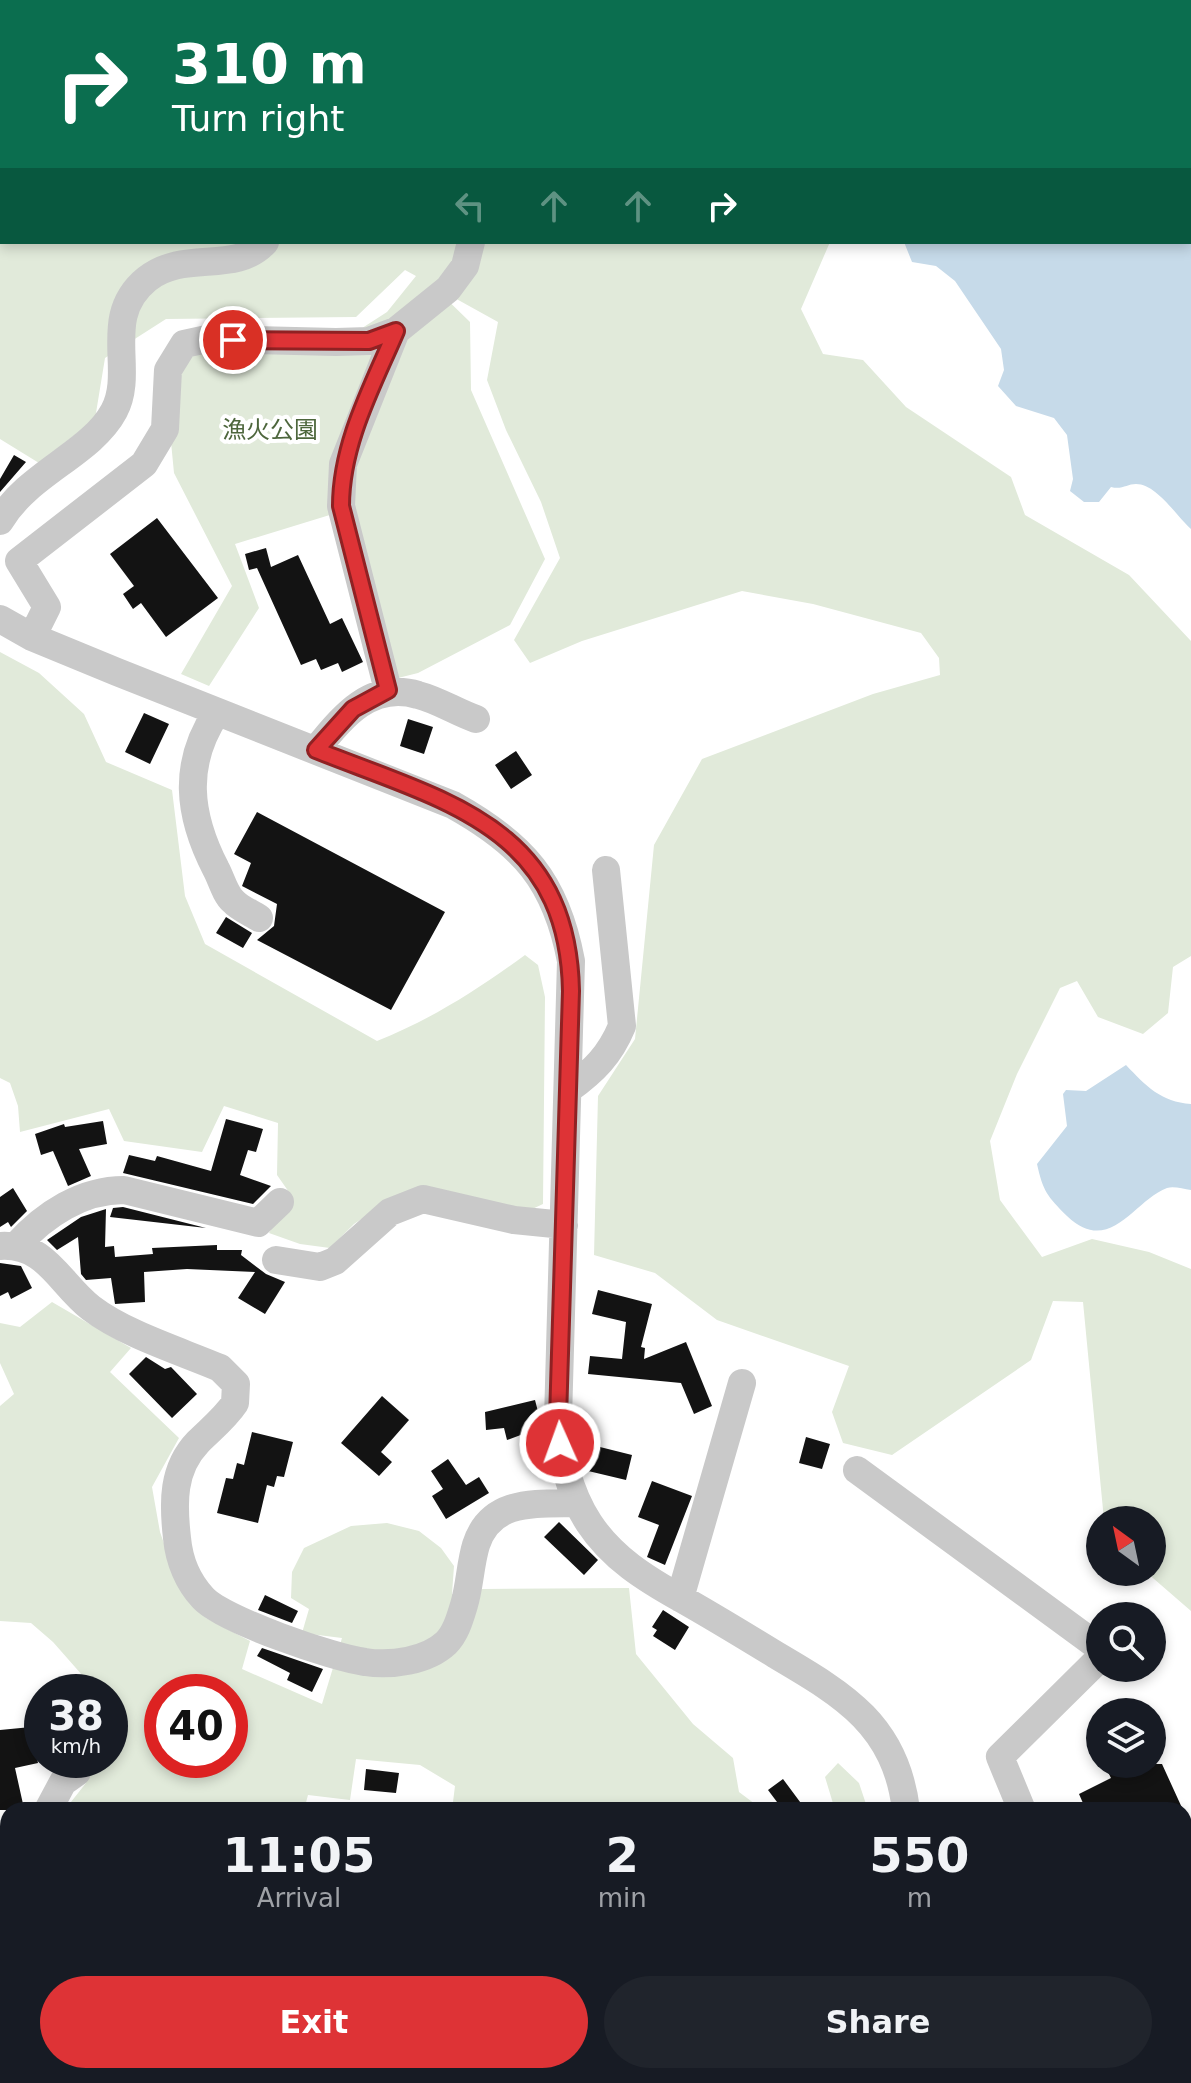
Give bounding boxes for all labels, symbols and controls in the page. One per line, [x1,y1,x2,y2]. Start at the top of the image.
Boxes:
text: 310 m [172,31,367,96]
icon: right [40,32,144,136]
text: Turn right [172,98,344,139]
icon: left [448,184,492,228]
icon: ahead [532,184,576,228]
icon: ahead [616,184,660,228]
icon: right [700,184,744,228]
pin [199,306,267,374]
icon: arrive [211,318,255,362]
park label: 漁火公園 [222,416,318,444]
position arrow [518,1401,602,1485]
north arrow [1086,1506,1166,1586]
map controls [1086,1506,1166,1778]
button: search [1086,1602,1166,1682]
speed limit sign: 40 [144,1674,248,1778]
text: 38 [48,1693,104,1739]
button: layers [1086,1698,1166,1778]
text: km/h [51,1734,101,1758]
text: 11:05 [222,1827,375,1883]
text: 2 [606,1827,639,1883]
text: 550 [869,1827,969,1883]
text: Arrival [257,1883,341,1913]
text: min [598,1883,647,1913]
text: m [907,1883,932,1913]
button: Exit [40,1976,588,2068]
button: Share [604,1976,1152,2068]

